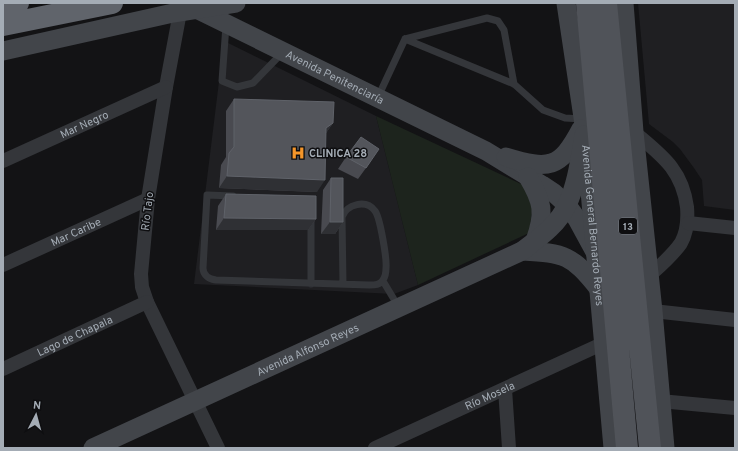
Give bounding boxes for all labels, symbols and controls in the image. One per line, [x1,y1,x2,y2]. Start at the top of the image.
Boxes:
street label: Avenida Penitenciaría [283,48,386,108]
street label: Mar Negro [58,108,111,142]
street label: Avenida General Bernardo Reyes [578,144,606,306]
hospital icon: CLINICA 28 [290,145,306,161]
place label: CLINICA 28 [309,147,367,161]
street label: Río Tajo [139,191,157,231]
street label: Mar Caribe [49,215,104,250]
road number: 13 [619,218,637,234]
street label: Lago de Chapala [35,313,115,360]
street label: Avenida Alfonso Reyes [255,321,361,380]
street label: Río Mosela [463,379,517,414]
north arrow [16,395,56,435]
text: N [32,399,42,413]

